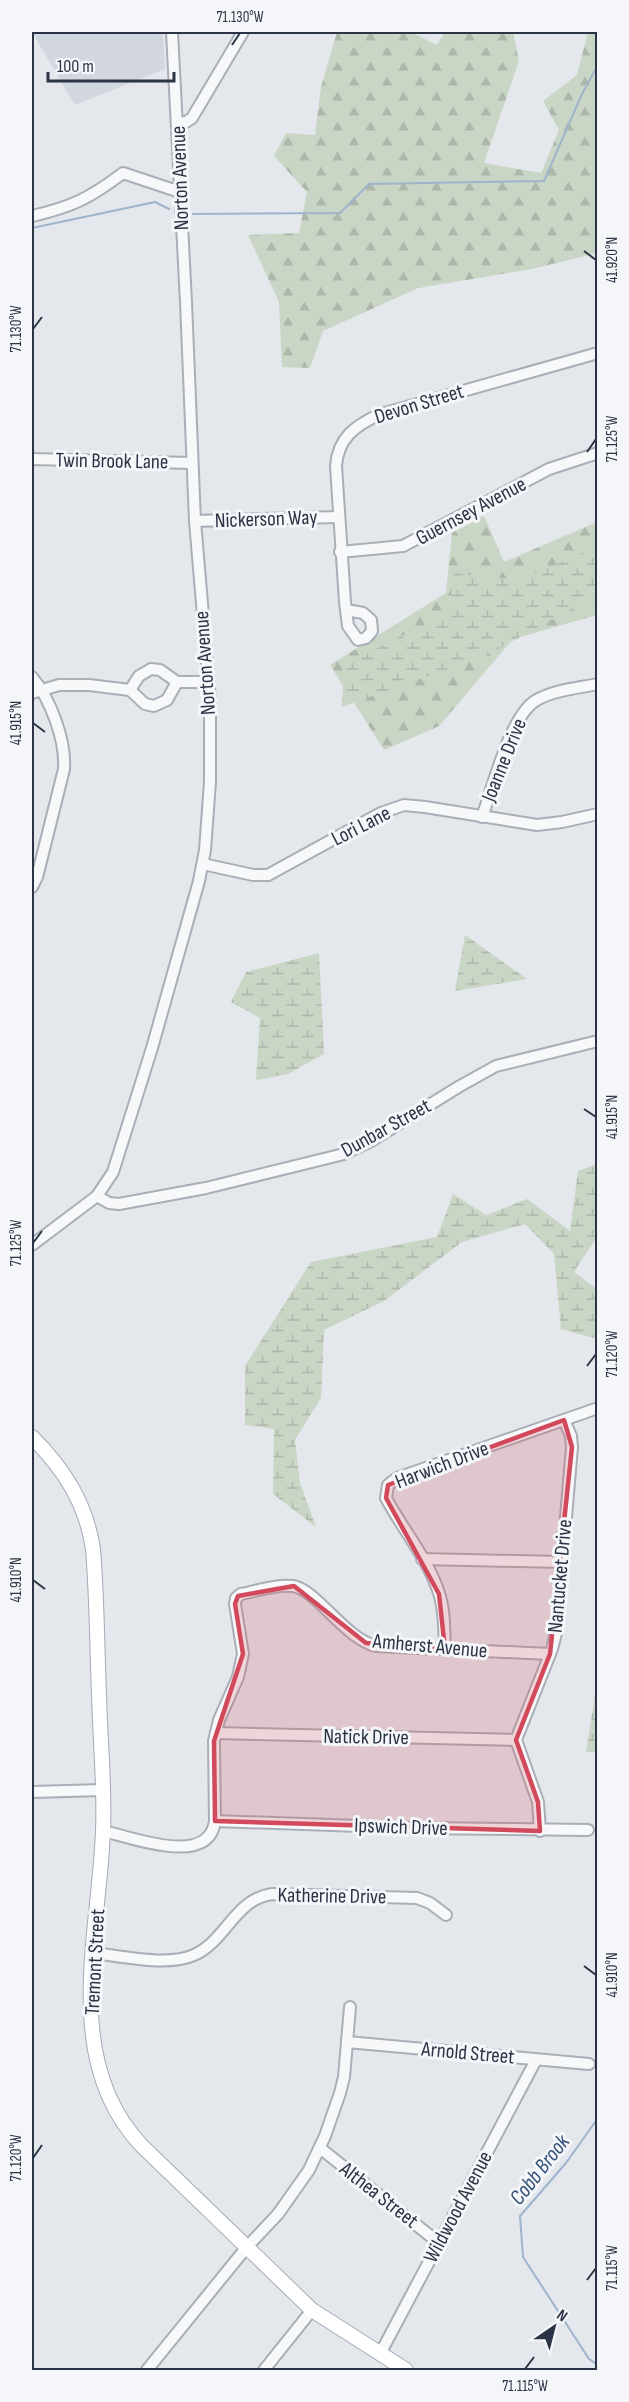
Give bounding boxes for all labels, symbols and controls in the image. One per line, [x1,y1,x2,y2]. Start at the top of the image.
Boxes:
text: 71.130°W [216,8,264,27]
scale bar [48,45,174,83]
text: 100 m [57,56,94,77]
street label: Norton Avenue [166,125,194,231]
text: 41.920°N [603,237,622,283]
text: 71.130°W [7,305,26,353]
street label: Devon Street [371,379,467,429]
text: 71.125°W [603,415,622,462]
street label: Twin Brook Lane [55,448,169,474]
street label: Guernsey Avenue [412,471,530,551]
street label: Nickerson Way [214,505,318,533]
street label: Norton Avenue [189,610,221,716]
text: 41.915°N [7,701,26,745]
street label: Joanne Drive [476,715,532,806]
street label: Lori Lane [327,801,395,851]
street label: Dunbar Street [337,1093,435,1163]
text: 41.915°N [603,1095,622,1139]
text: 71.125°W [7,1219,26,1266]
text: 71.120°W [603,1330,622,1378]
street label: Harwich Drive [392,1436,492,1494]
street label: Nantucket Drive [543,1518,577,1634]
text: 41.910°N [7,1557,26,1603]
street label: Amherst Avenue [371,1628,488,1663]
street label: Natick Drive [323,1724,409,1750]
street label: Ipswich Drive [354,1813,448,1841]
street label: Katherine Drive [277,1883,387,1909]
street label: Tremont Street [80,1908,110,2016]
text: 41.910°N [603,1952,622,1998]
street label: Arnold Street [419,2036,516,2070]
water label: Cobb Brook [504,2129,576,2211]
text: 71.120°W [7,2134,26,2182]
street label: Wildwood Avenue [418,2147,498,2267]
street label: Althea Street [334,2156,423,2233]
text: 71.115°W [603,2245,622,2291]
north arrow [524,2297,584,2357]
text: N [553,2306,571,2326]
text: 71.115°W [502,2377,548,2396]

